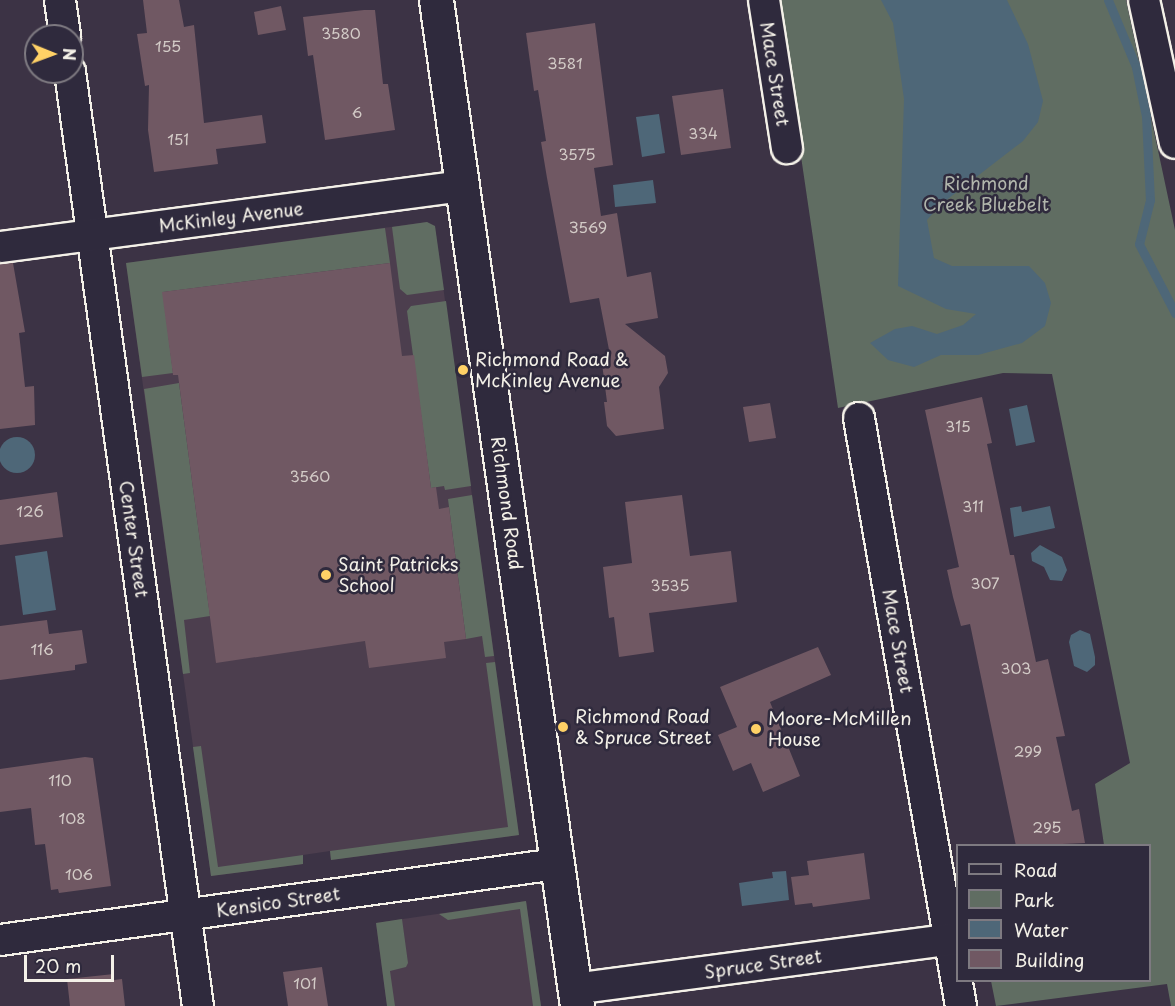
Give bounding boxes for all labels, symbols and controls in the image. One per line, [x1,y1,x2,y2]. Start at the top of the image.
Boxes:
street label: Mace Street [756,20,794,128]
north arrow [24,24,84,84]
house number: 3580 [321,24,361,42]
house number: 155 [155,37,181,55]
text: N [58,48,82,61]
house number: 3581 [547,54,583,72]
house number: 6 [352,103,362,121]
house number: 334 [688,124,718,142]
house number: 151 [167,130,189,148]
house number: 3575 [558,145,596,163]
park label: Richmond Creek Bluebelt [922,173,1050,216]
street label: McKinley Avenue [157,197,305,237]
house number: 3569 [569,218,607,236]
place label: Richmond Road & McKinley Avenue [475,349,629,392]
marker: Richmond Road & McKinley Avenue [456,363,470,377]
house number: 315 [945,417,971,435]
street label: Richmond Road [487,435,527,571]
house number: 3560 [290,467,330,485]
street label: Center Street [115,479,153,599]
house number: 311 [962,497,984,515]
house number: 126 [16,502,44,520]
place label: Saint Patricks School [338,554,459,596]
marker: Saint Patricks School [319,568,333,582]
house number: 307 [971,574,999,592]
house number: 3535 [651,576,689,594]
street label: Mace Street [878,587,918,695]
house number: 116 [30,640,54,658]
house number: 303 [1001,659,1031,677]
place label: Richmond Road & Spruce Street [575,706,714,748]
place label: Moore-McMillen House [768,708,912,750]
marker: Richmond Road & Spruce Street [556,720,570,734]
marker: Moore-McMillen House [749,722,763,736]
house number: 299 [1014,742,1042,760]
house number: 110 [48,771,72,789]
house number: 108 [58,809,86,827]
house number: 295 [1033,818,1061,836]
legend [956,844,1151,982]
text: Road [1014,856,1058,883]
house number: 106 [65,865,93,883]
street label: Kensico Street [215,883,341,921]
text: Park [1014,886,1054,913]
text: Water [1014,916,1068,943]
scale bar [27,943,117,981]
street label: Spruce Street [702,945,824,983]
text: Building [1014,946,1084,973]
text: 20 m [35,952,81,979]
house number: 101 [293,974,317,992]

